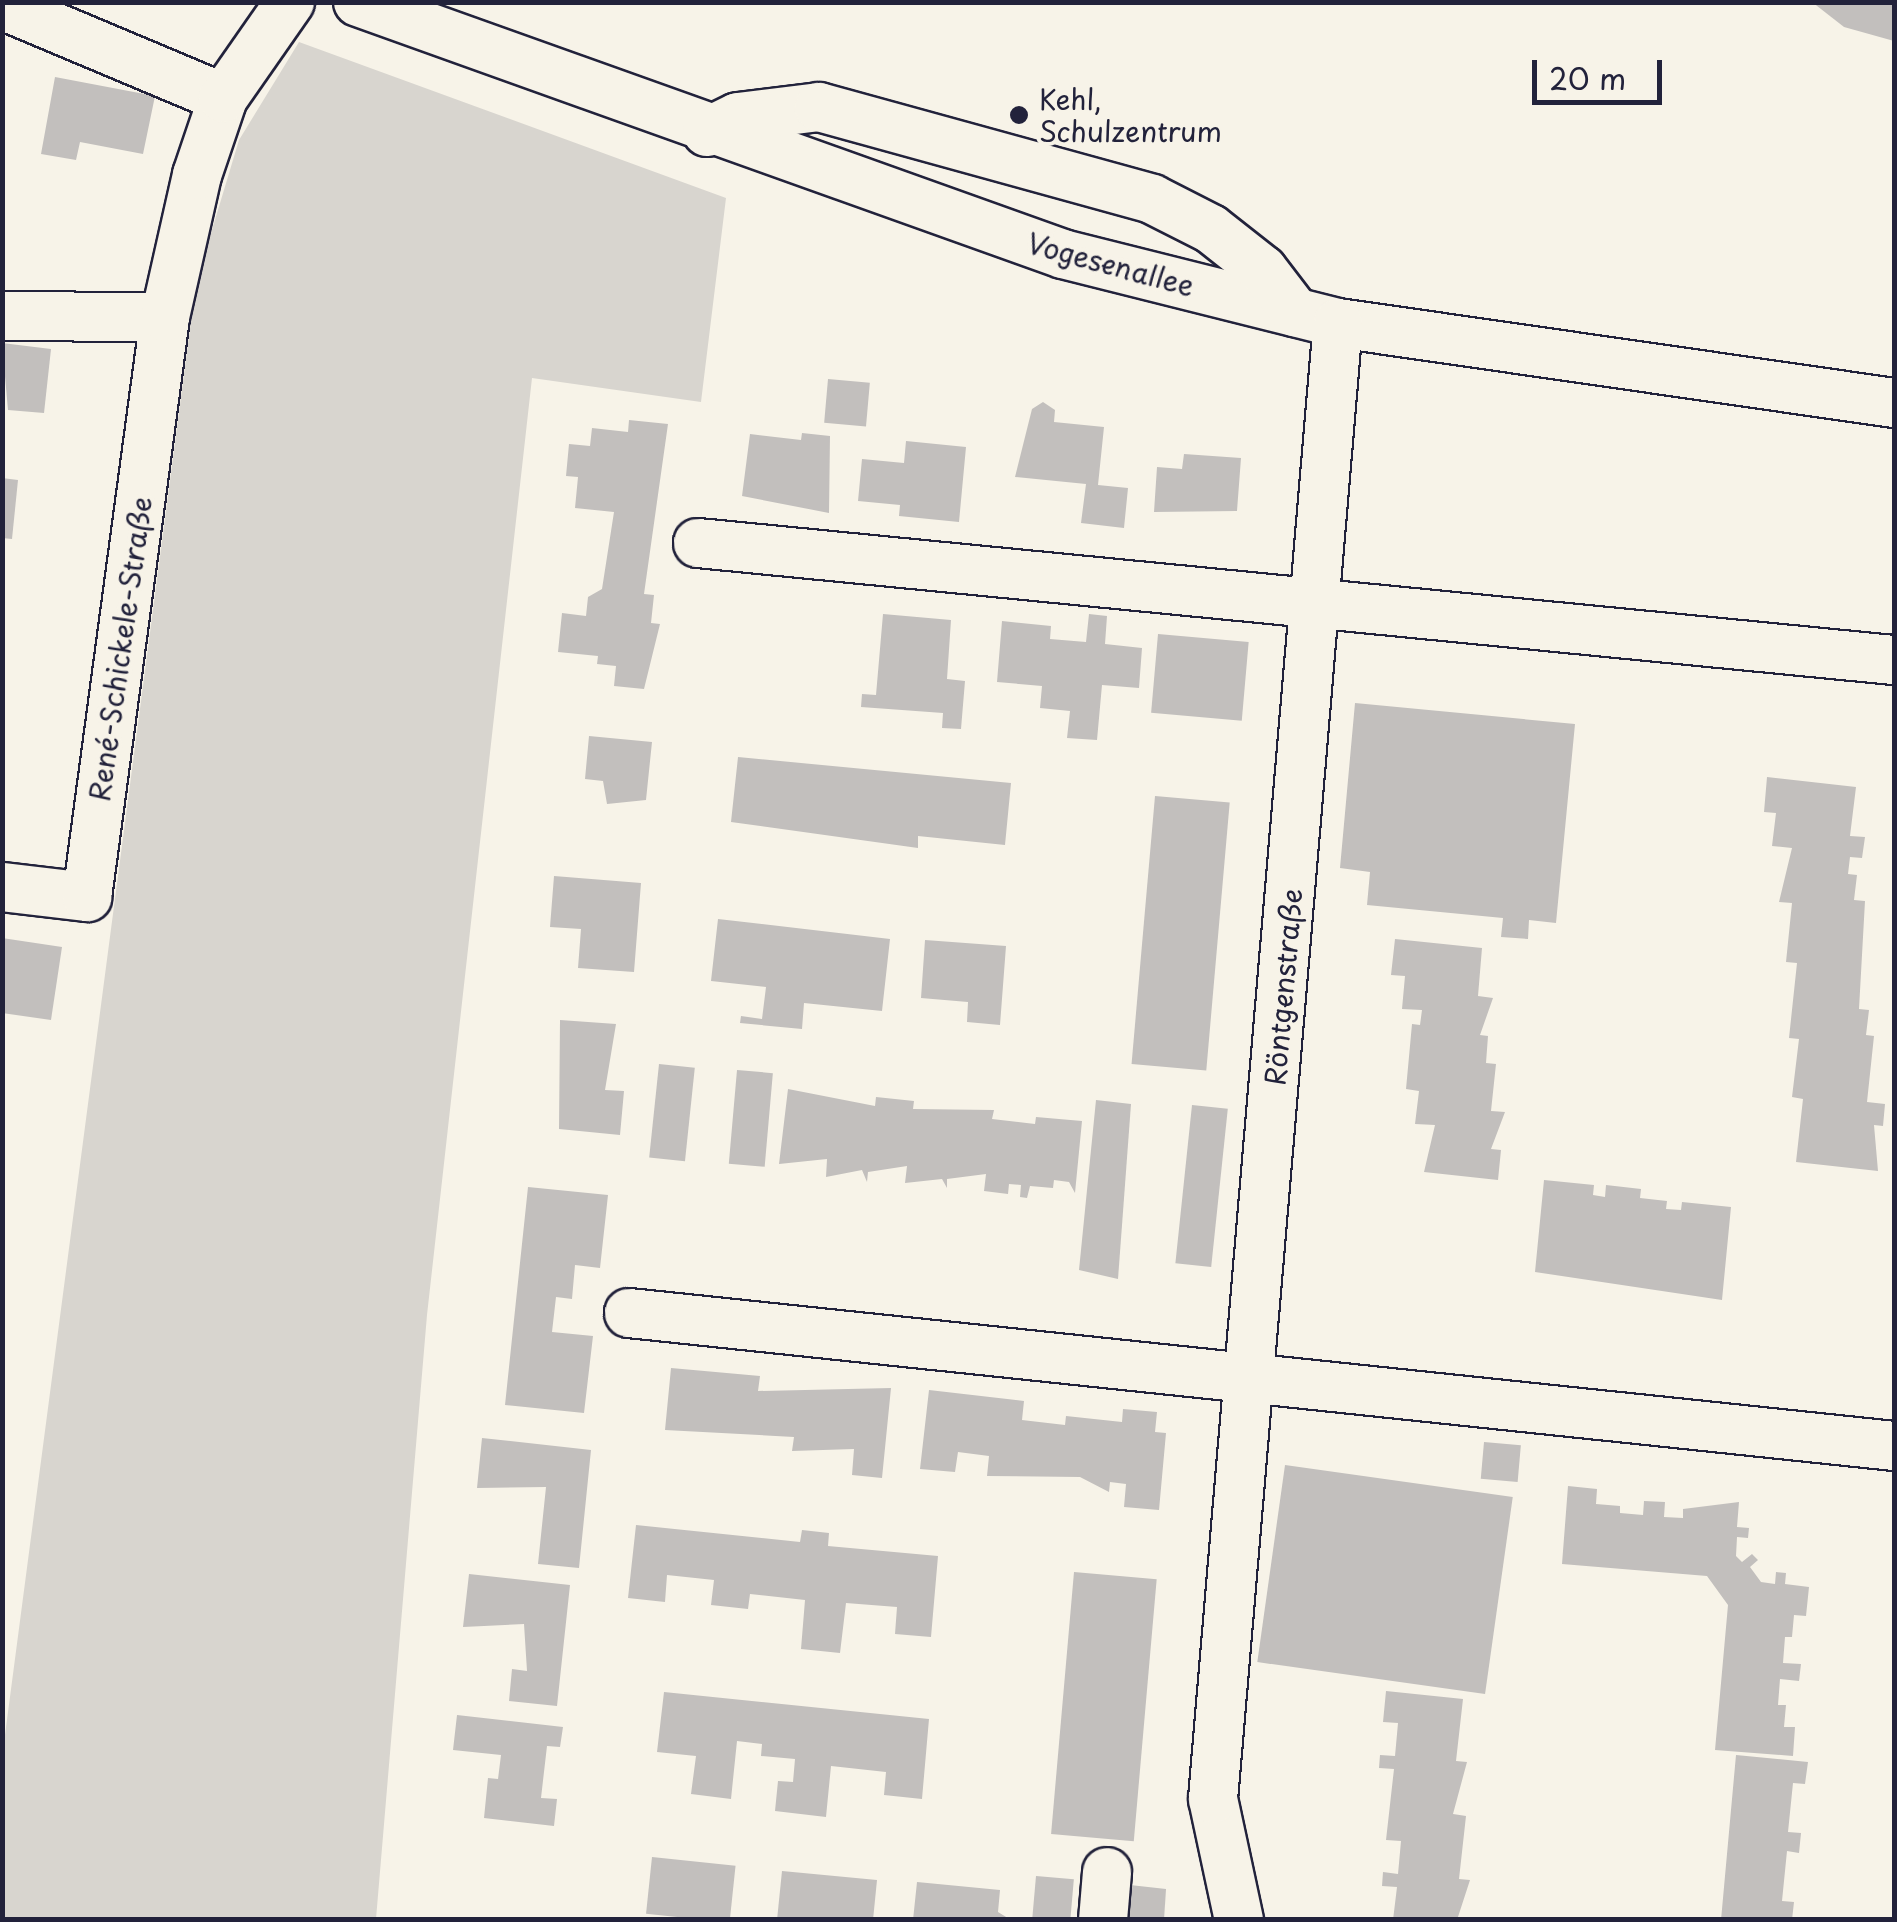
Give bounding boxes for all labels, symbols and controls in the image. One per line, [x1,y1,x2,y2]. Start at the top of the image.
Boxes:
scale bar [1537,40,1667,102]
text: 20 m [1549,55,1626,100]
place label: Kehl, Schulzentrum [1039,82,1222,148]
marker: Kehl, Schulzentrum [1008,104,1030,126]
street label: Vogesenallee [1024,226,1198,302]
street label: René-Schickele-Straße [82,495,158,803]
street label: Röntgenstraße [1258,887,1308,1087]

